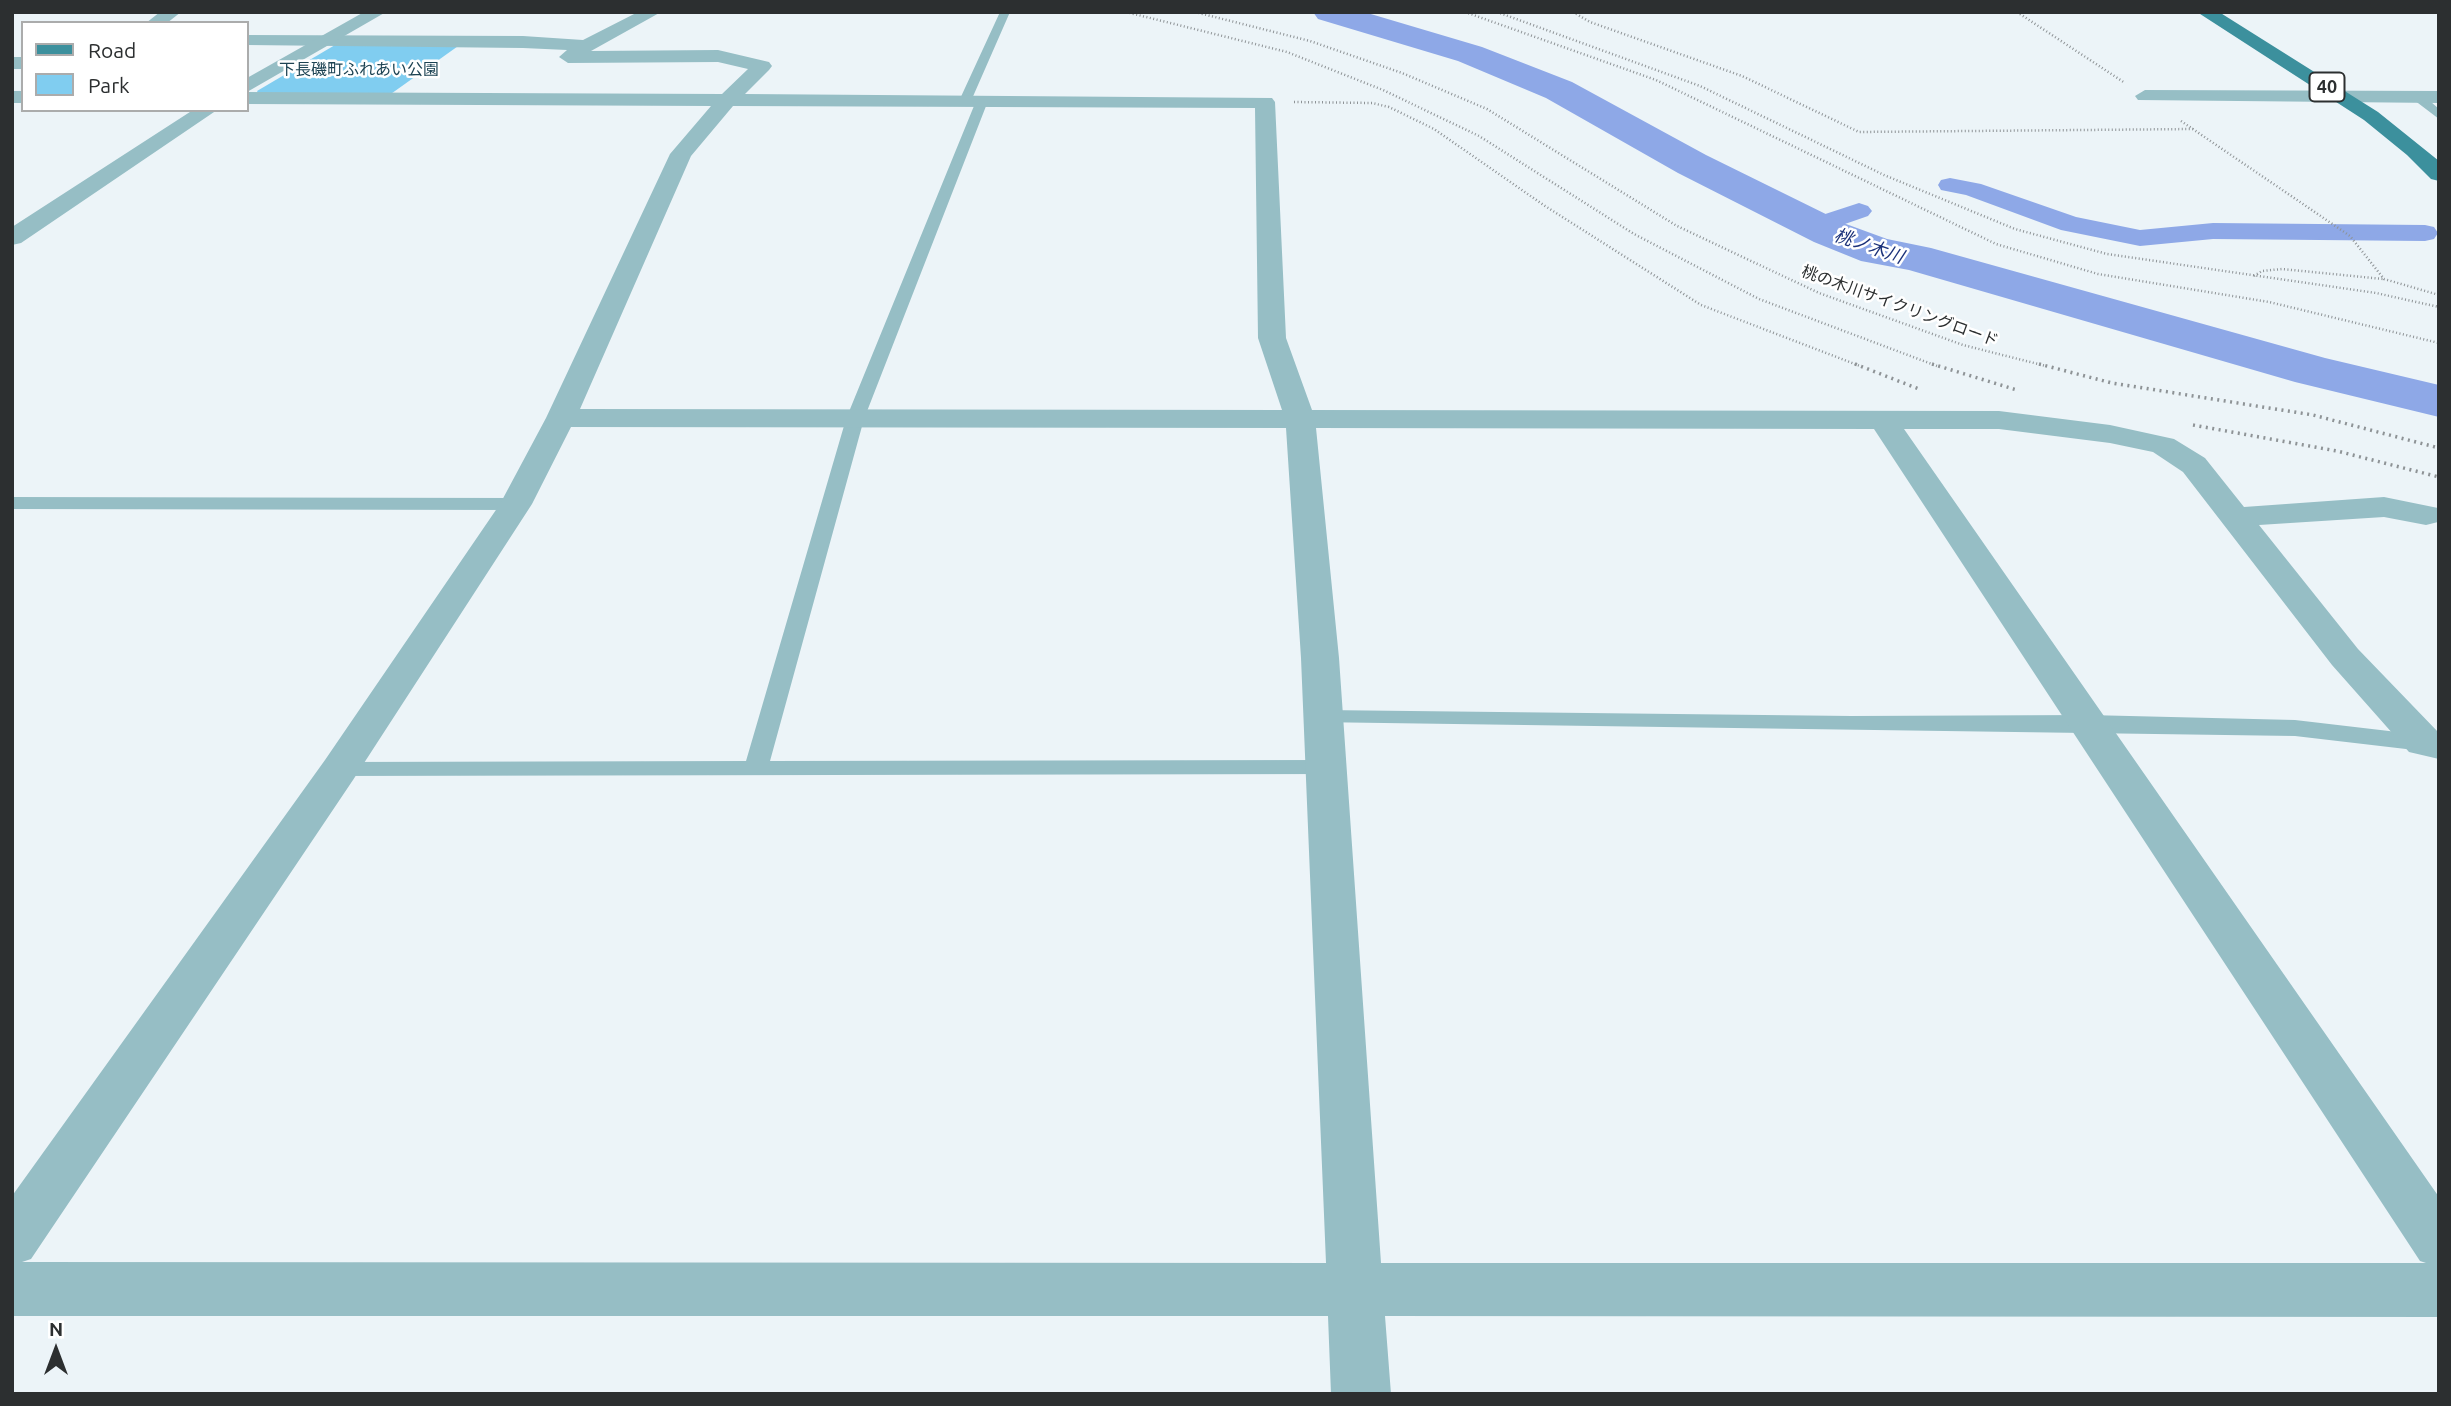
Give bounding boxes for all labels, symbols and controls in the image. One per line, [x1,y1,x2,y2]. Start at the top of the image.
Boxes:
legend [21,21,248,112]
text: Road [88,38,136,62]
park label: 下長磯町ふれあい公園 [279,60,439,80]
road number: 40 [2310,72,2344,102]
text: Park [88,73,130,97]
water label: 桃ノ木川 [1831,224,1907,268]
street label: 桃の木川サイクリングロード [1799,261,2001,351]
north arrow [21,1315,91,1385]
text: N [49,1318,63,1340]

